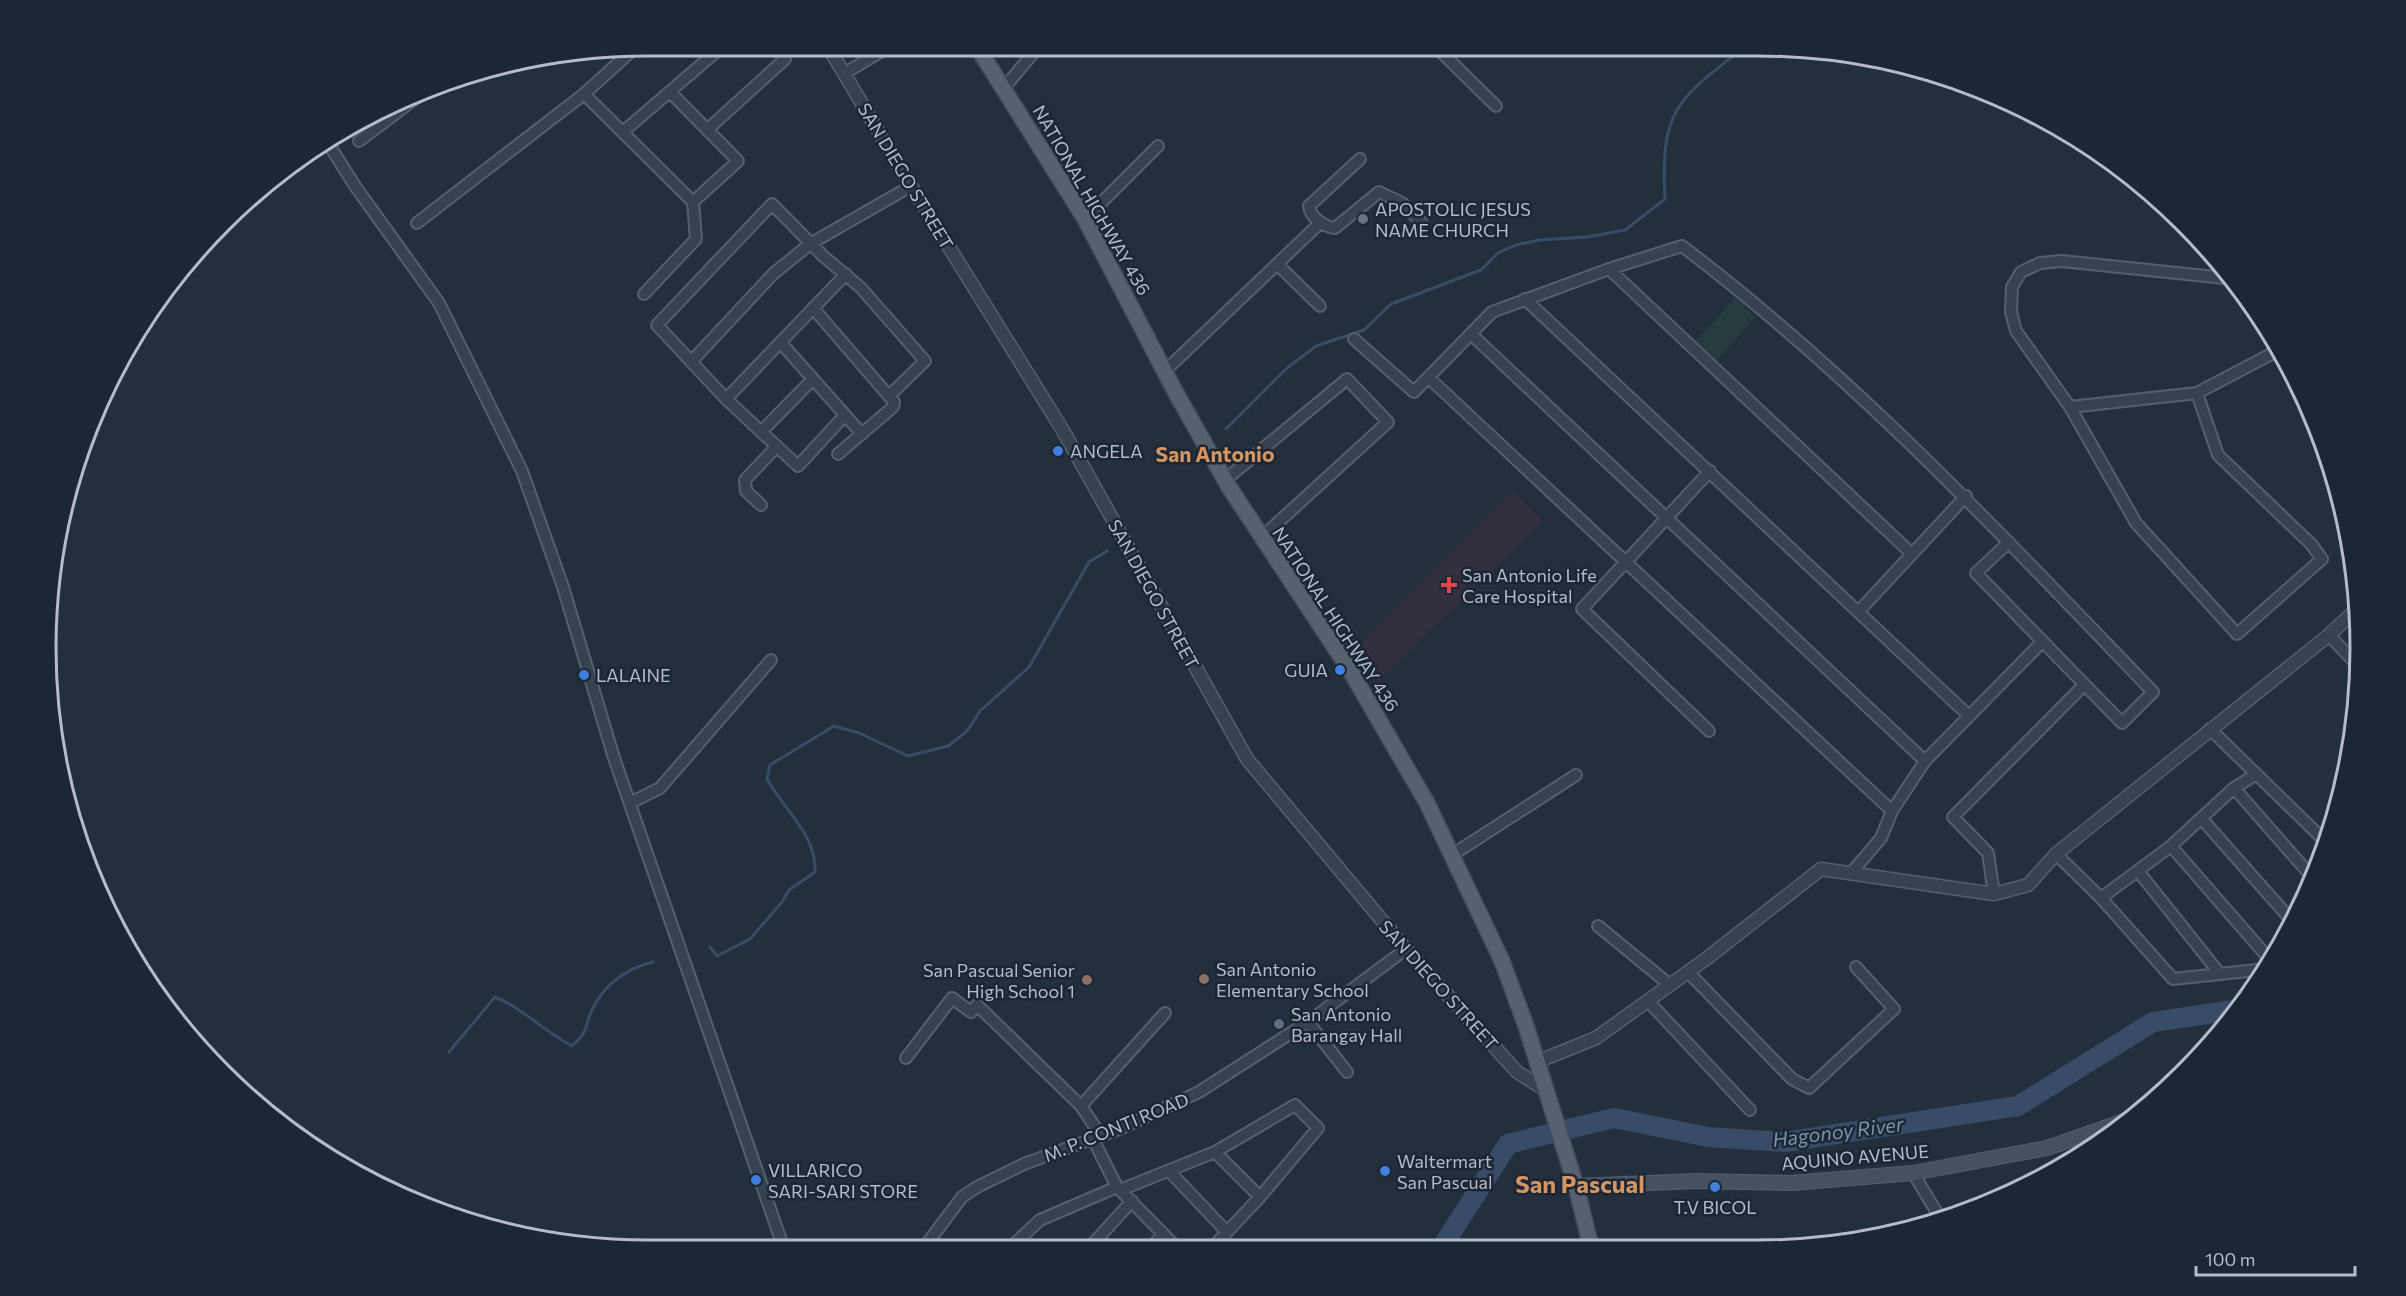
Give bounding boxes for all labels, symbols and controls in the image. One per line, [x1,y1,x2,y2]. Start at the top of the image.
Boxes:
street label: SAN DIEGO STREET [854,99,958,253]
street label: NATIONAL HIGHWAY 436 [1029,101,1155,299]
place label: APOSTOLIC JESUS NAME CHURCH [1375,198,1531,241]
marker: APOSTOLIC JESUS NAME CHURCH [1356,212,1370,226]
place label: ANGELA [1070,440,1143,462]
district label: San Antonio [1156,441,1274,466]
marker: ANGELA [1051,444,1065,458]
street label: SAN DIEGO STREET [1104,516,1204,672]
street label: NATIONAL HIGHWAY 436 [1268,523,1404,715]
place label: San Antonio Life Care Hospital [1462,564,1597,607]
marker: San Antonio Life Care Hospital [1440,576,1458,594]
place label: GUIA [1284,659,1328,681]
marker: GUIA [1333,663,1347,677]
place label: LALAINE [596,664,671,686]
marker: LALAINE [577,668,591,682]
street label: SAN DIEGO STREET [1375,916,1503,1054]
place label: San Antonio Elementary School [1216,958,1369,1001]
place label: San Pascual Senior High School 1 [923,959,1075,1002]
marker: San Antonio Elementary School [1197,972,1211,986]
marker: San Pascual Senior High School 1 [1080,973,1094,987]
place label: San Antonio Barangay Hall [1291,1003,1402,1046]
marker: San Antonio Barangay Hall [1272,1017,1286,1031]
street label: M. P. CONTI ROAD [1040,1088,1192,1166]
water label: Hagonoy River [1771,1111,1906,1151]
street label: AQUINO AVENUE [1780,1140,1930,1174]
place label: Waltermart San Pascual [1397,1150,1493,1193]
place label: VILLARICO SARI-SARI STORE [768,1159,918,1202]
marker: Waltermart San Pascual [1378,1164,1392,1178]
district label: San Pascual [1515,1169,1645,1198]
marker: VILLARICO SARI-SARI STORE [749,1173,763,1187]
marker: T.V BICOL [1708,1180,1722,1194]
place label: T.V BICOL [1673,1196,1757,1218]
scale bar [2196,1239,2355,1277]
text: 100 m [2205,1248,2255,1270]

